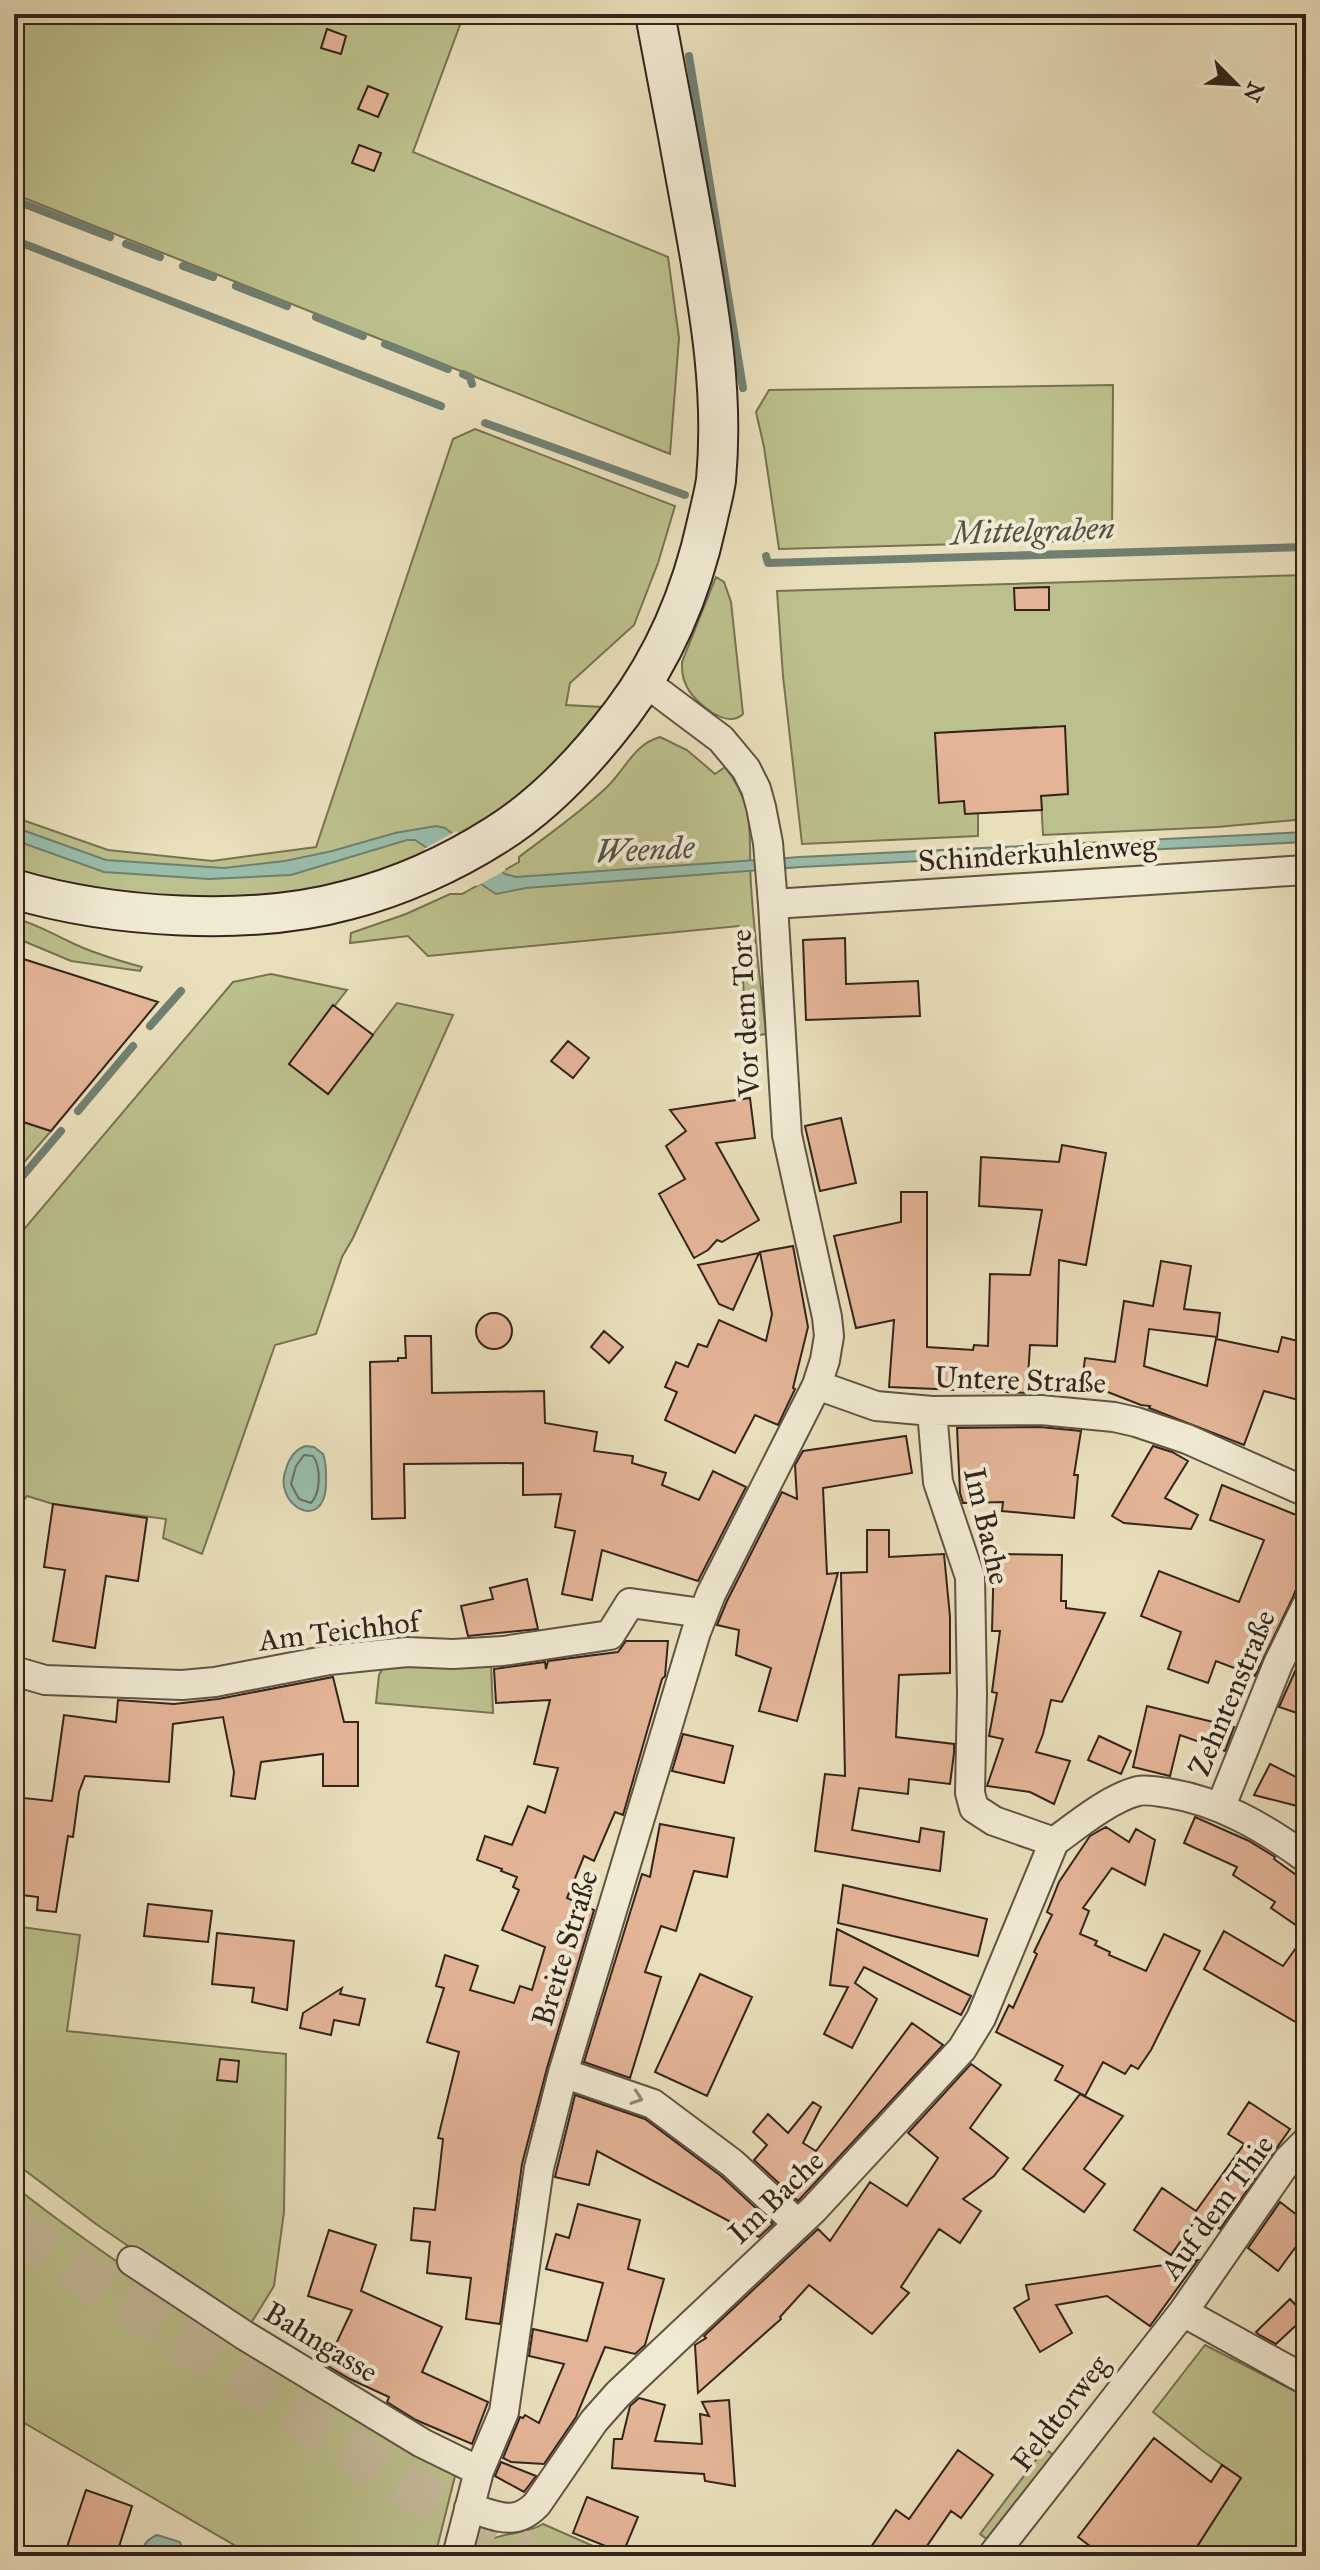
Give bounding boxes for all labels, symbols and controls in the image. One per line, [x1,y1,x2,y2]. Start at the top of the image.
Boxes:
north arrow [1196,44,1276,124]
text: N [1238,78,1270,106]
water label: Mittelgraben [948,509,1115,553]
street label: Schinderkuhlenweg [917,827,1158,879]
water label: Weende [595,828,696,872]
street label: Vor dem Tore [723,928,767,1099]
street label: Untere Straße [933,1359,1107,1401]
street label: Im Bache [956,1464,1018,1588]
street label: Am Teichhof [254,1603,426,1659]
street label: Zehntenstraße [1181,1605,1283,1781]
street label: Breite Straße [524,1866,606,2030]
one-way arrow [629,2089,643,2105]
street label: Auf dem Thie [1151,2128,1281,2288]
street label: Im Bache [721,2143,831,2251]
street label: Bahngasse [258,2294,384,2390]
street label: Feldtorweg [1003,2347,1117,2478]

